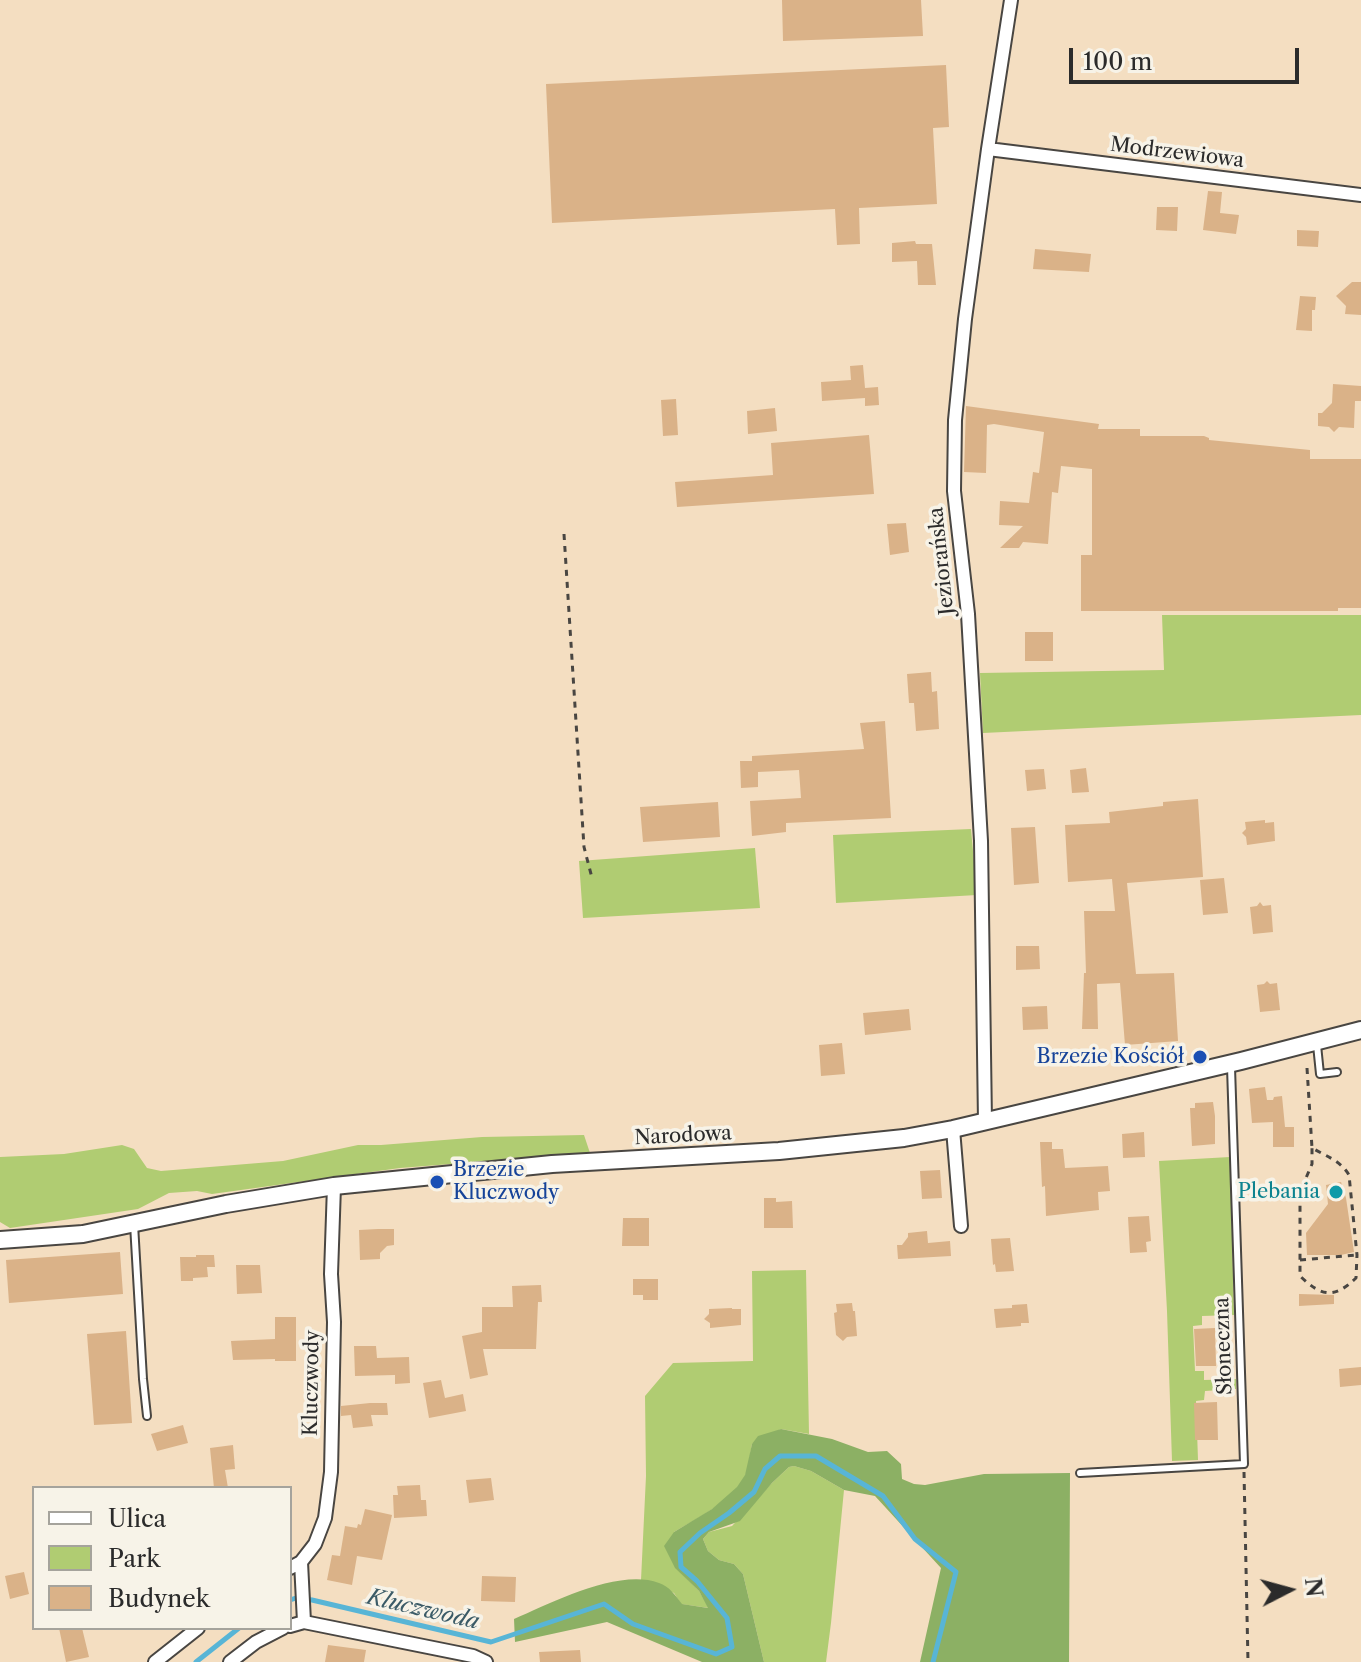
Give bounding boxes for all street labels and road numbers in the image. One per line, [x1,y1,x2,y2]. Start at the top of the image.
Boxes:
street label: Modrzewiowa [1109,133,1245,173]
street label: Jeziorańska [924,506,960,616]
street label: Narodowa [634,1121,732,1151]
street label: Słoneczna [1210,1297,1238,1395]
street label: Kluczwody [299,1330,325,1436]

